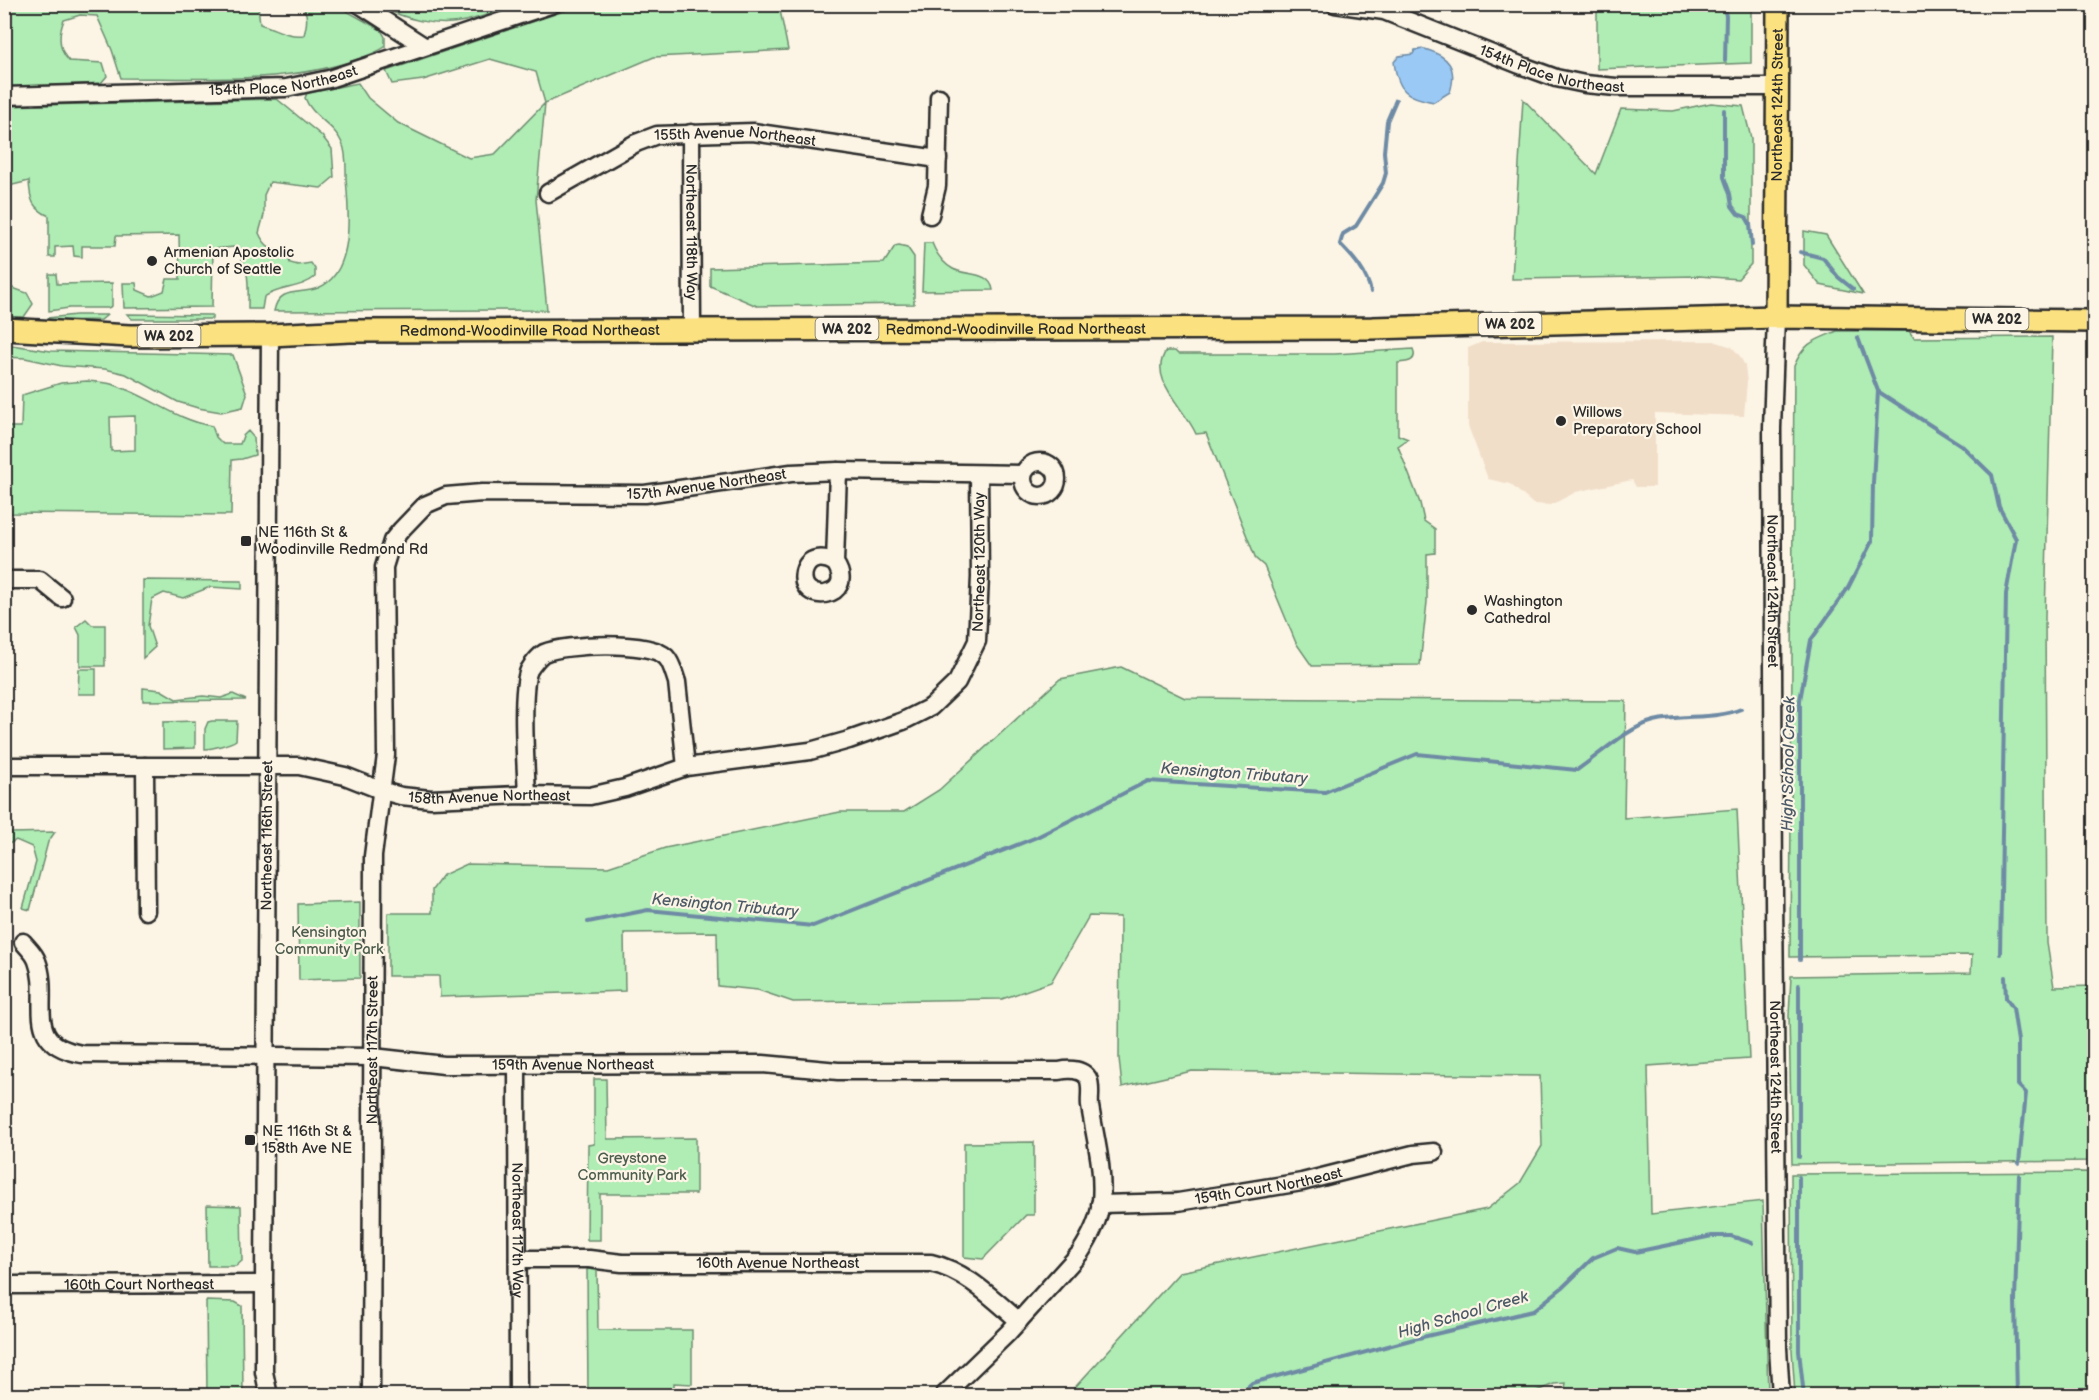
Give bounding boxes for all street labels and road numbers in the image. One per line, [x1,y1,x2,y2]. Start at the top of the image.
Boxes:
street label: Northeast 124th Street [1767,28,1787,182]
street label: 154th Place Northeast [1476,40,1625,97]
street label: 154th Place Northeast [208,61,360,100]
street label: 155th Avenue Northeast [654,122,817,151]
street label: Northeast 118th Way [682,164,701,301]
road number: WA 202 [1966,308,2028,330]
road number: WA 202 [1478,313,1541,335]
road number: WA 202 [816,318,878,340]
street label: Redmond-Woodinville Road Northeast [886,319,1146,339]
street label: Redmond-Woodinville Road Northeast [400,321,660,340]
road number: WA 202 [138,325,201,347]
street label: 157th Avenue Northeast [627,464,788,504]
street label: Northeast 120th Way [968,492,990,632]
street label: Northeast 124th Street [1763,514,1783,668]
street label: Northeast 116th Street [257,760,277,911]
street label: 158th Avenue Northeast [407,785,571,809]
street label: Northeast 117th Street [363,975,382,1124]
street label: Northeast 124th Street [1765,1000,1786,1154]
street label: 159th Avenue Northeast [492,1055,655,1074]
street label: Northeast 117th Way [508,1162,527,1298]
street label: 159th Court Northeast [1193,1163,1345,1209]
street label: 160th Avenue Northeast [696,1254,860,1273]
street label: 160th Court Northeast [64,1275,215,1294]

